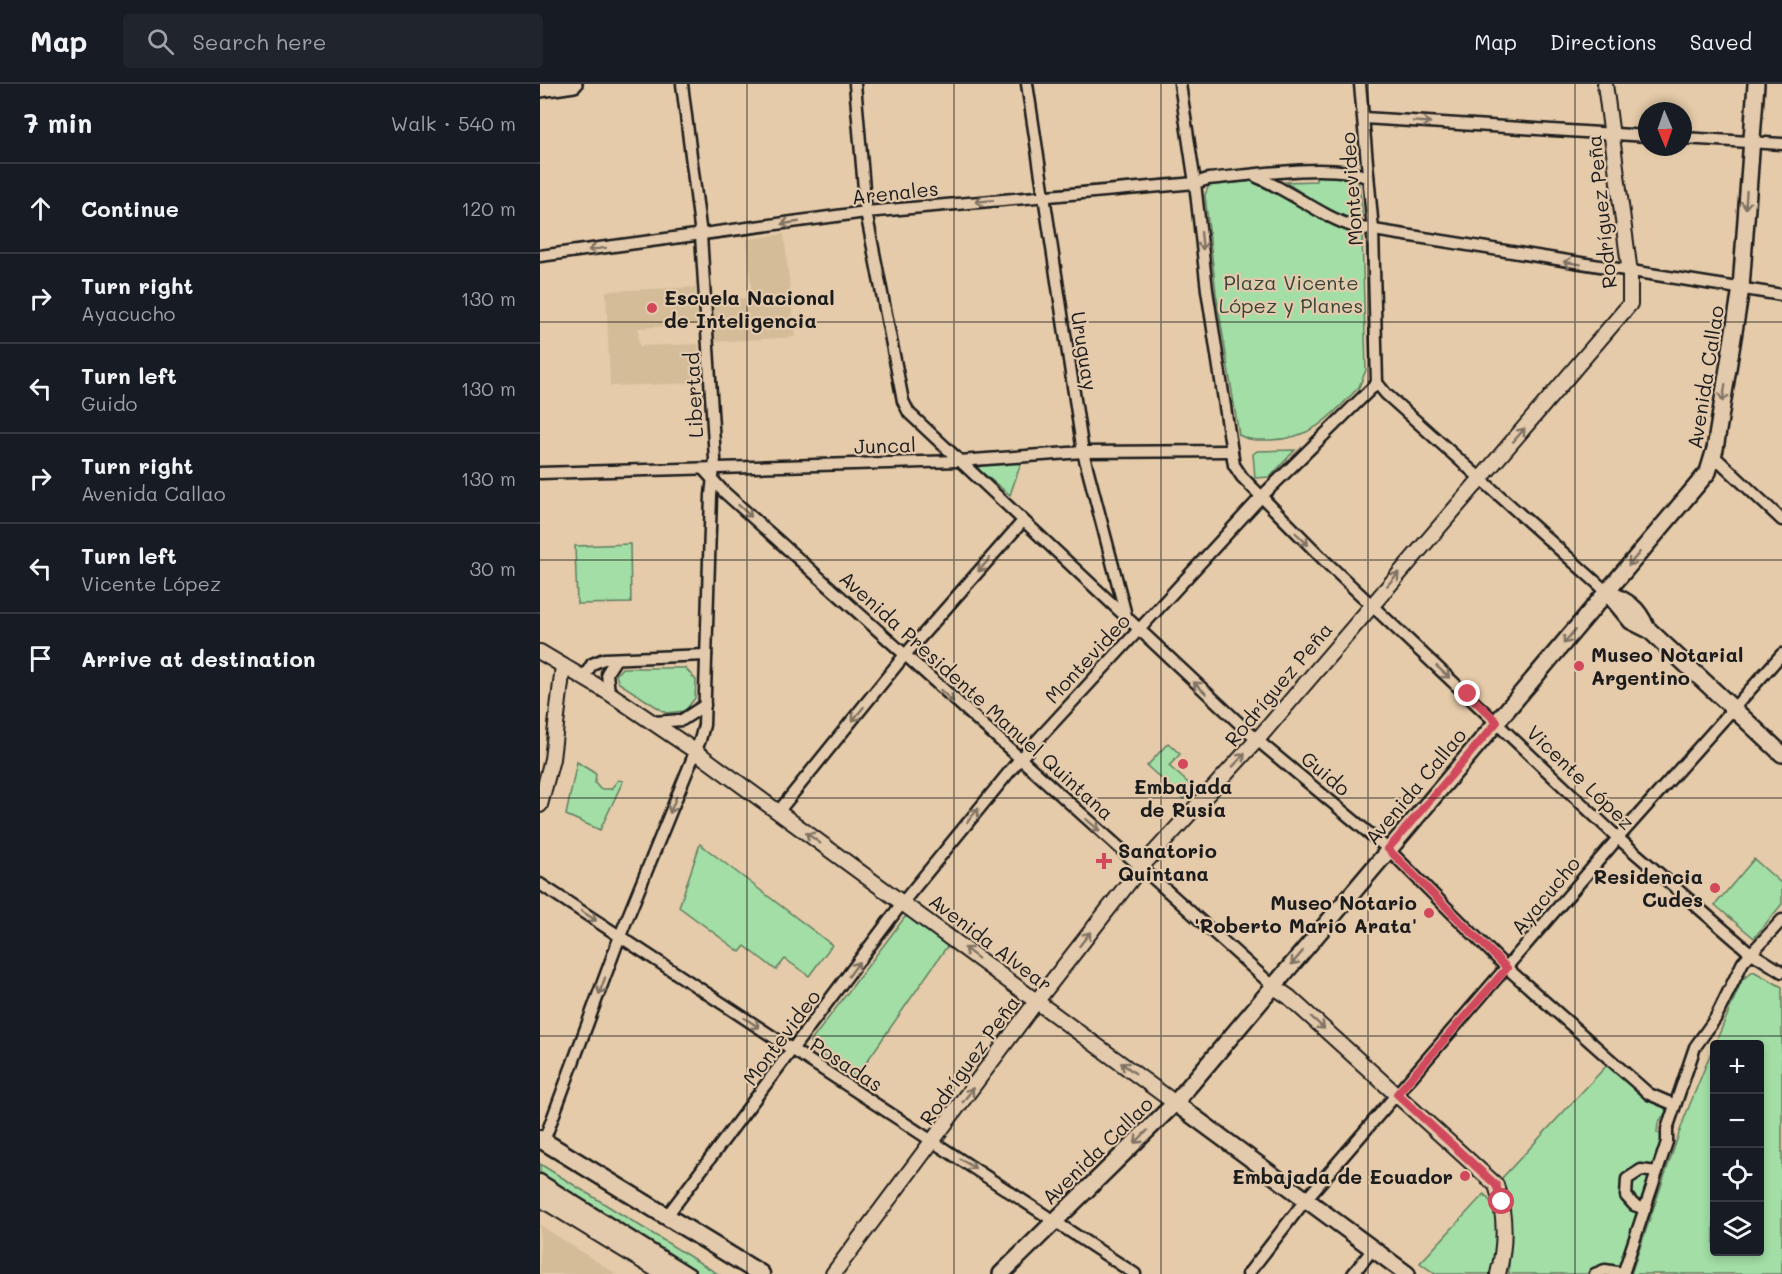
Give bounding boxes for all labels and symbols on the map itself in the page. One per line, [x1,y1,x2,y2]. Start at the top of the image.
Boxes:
north arrow [1638,102,1692,156]
one-way arrow [1412,116,1432,127]
street label: Montevideo [1334,131,1368,247]
street label: Rodríguez Peña [1580,134,1622,290]
street label: Arenales [850,175,940,209]
one-way arrow [1741,189,1752,209]
one-way arrow [974,196,994,207]
one-way arrow [780,217,800,228]
one-way arrow [1197,231,1208,251]
one-way arrow [587,243,607,254]
one-way arrow [1562,257,1582,268]
park label: Plaza Vicente López y Planes [1219,269,1363,318]
place label: Escuela Nacional de Inteligencia [664,284,835,333]
marker: Escuela Nacional de Inteligencia [645,301,659,315]
street label: Avenida Callao [1681,303,1729,450]
street label: Uruguay [1066,310,1104,392]
street label: Libertad [678,352,708,438]
one-way arrow [1718,383,1729,403]
one-way arrow [1512,428,1526,443]
street label: Juncal [853,431,917,459]
one-way arrow [737,504,752,518]
one-way arrow [1294,531,1309,546]
one-way arrow [1628,551,1641,567]
one-way arrow [977,557,991,572]
street label: Avenida Presidente Manuel Quintana [834,565,1120,825]
one-way arrow [1386,572,1400,587]
street label: Montevideo [1039,607,1135,708]
street label: Rodríguez Peña [1218,617,1338,751]
one-way arrow [1562,629,1576,644]
place label: Museo Notarial Argentino [1591,641,1743,690]
marker: Museo Notarial Argentino [1572,659,1586,673]
one-way arrow [1436,665,1451,680]
route end [1454,680,1480,706]
one-way arrow [1193,681,1208,695]
one-way arrow [940,689,955,703]
one-way arrow [851,705,864,721]
street label: Vicente López [1522,719,1640,835]
street label: Avenida Callao [1359,722,1472,850]
street label: Guido [1296,745,1356,801]
one-way arrow [1232,752,1246,767]
marker: Embajada de Rusia [1176,757,1190,771]
place label: Embajada de Rusia [1134,773,1232,822]
one-way arrow [667,795,678,813]
one-way arrow [967,808,980,824]
one-way arrow [1085,818,1100,832]
one-way arrow [806,832,822,844]
place label: Sanatorio Quintana [1118,837,1217,886]
street label: Ayacucho [1505,850,1585,939]
marker: Sanatorio Quintana [1095,852,1113,870]
place label: Residencia Cudes [1593,863,1703,912]
marker: Residencia Cudes [1708,881,1722,895]
street label: Avenida Alvear [924,887,1058,997]
place label: Museo Notario 'Roberto Mario Arata' [1194,889,1417,938]
marker: Museo Notario 'Roberto Mario Arata' [1422,906,1436,920]
one-way arrow [580,910,597,922]
one-way arrow [1079,932,1092,948]
one-way arrow [963,947,979,959]
one-way arrow [1290,950,1304,965]
one-way arrow [847,962,860,978]
one-way arrow [595,976,606,995]
street label: Montevideo [736,984,826,1090]
street label: Rodríguez Peña [913,990,1025,1130]
one-way arrow [1311,1016,1326,1030]
one-way arrow [743,1017,760,1029]
street label: Posadas [806,1031,888,1097]
one-way arrow [1120,1062,1136,1075]
one-way arrow [961,1087,974,1103]
street label: Avenida Callao [1036,1090,1158,1210]
one-way arrow [1134,1129,1149,1144]
one-way arrow [959,1158,976,1171]
place label: Embajada de Ecuador [1232,1163,1453,1189]
marker: Embajada de Ecuador [1458,1169,1472,1183]
route start [1488,1188,1514,1214]

